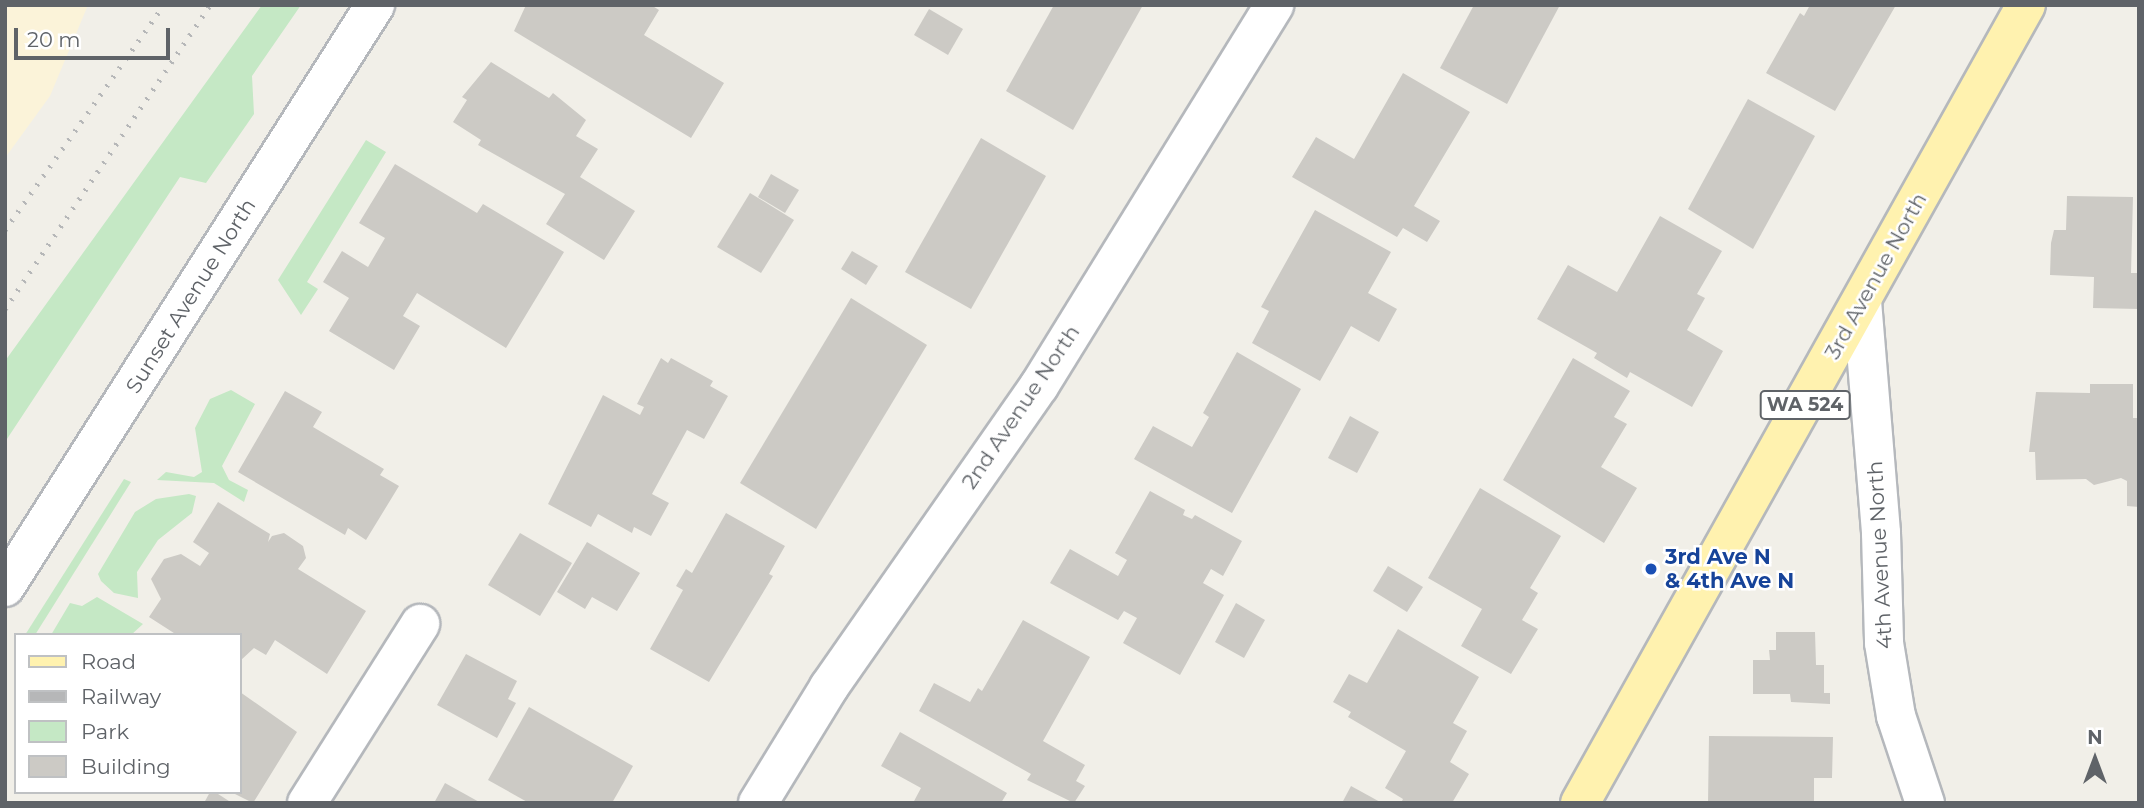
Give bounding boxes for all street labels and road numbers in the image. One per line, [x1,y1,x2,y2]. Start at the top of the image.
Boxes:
street label: 3rd Avenue North [1820,188,1932,364]
street label: Sunset Avenue North [121,194,261,398]
street label: 2nd Avenue North [957,320,1085,494]
road number: WA 524 [1759,390,1850,420]
street label: 4th Avenue North [1862,460,1898,650]

